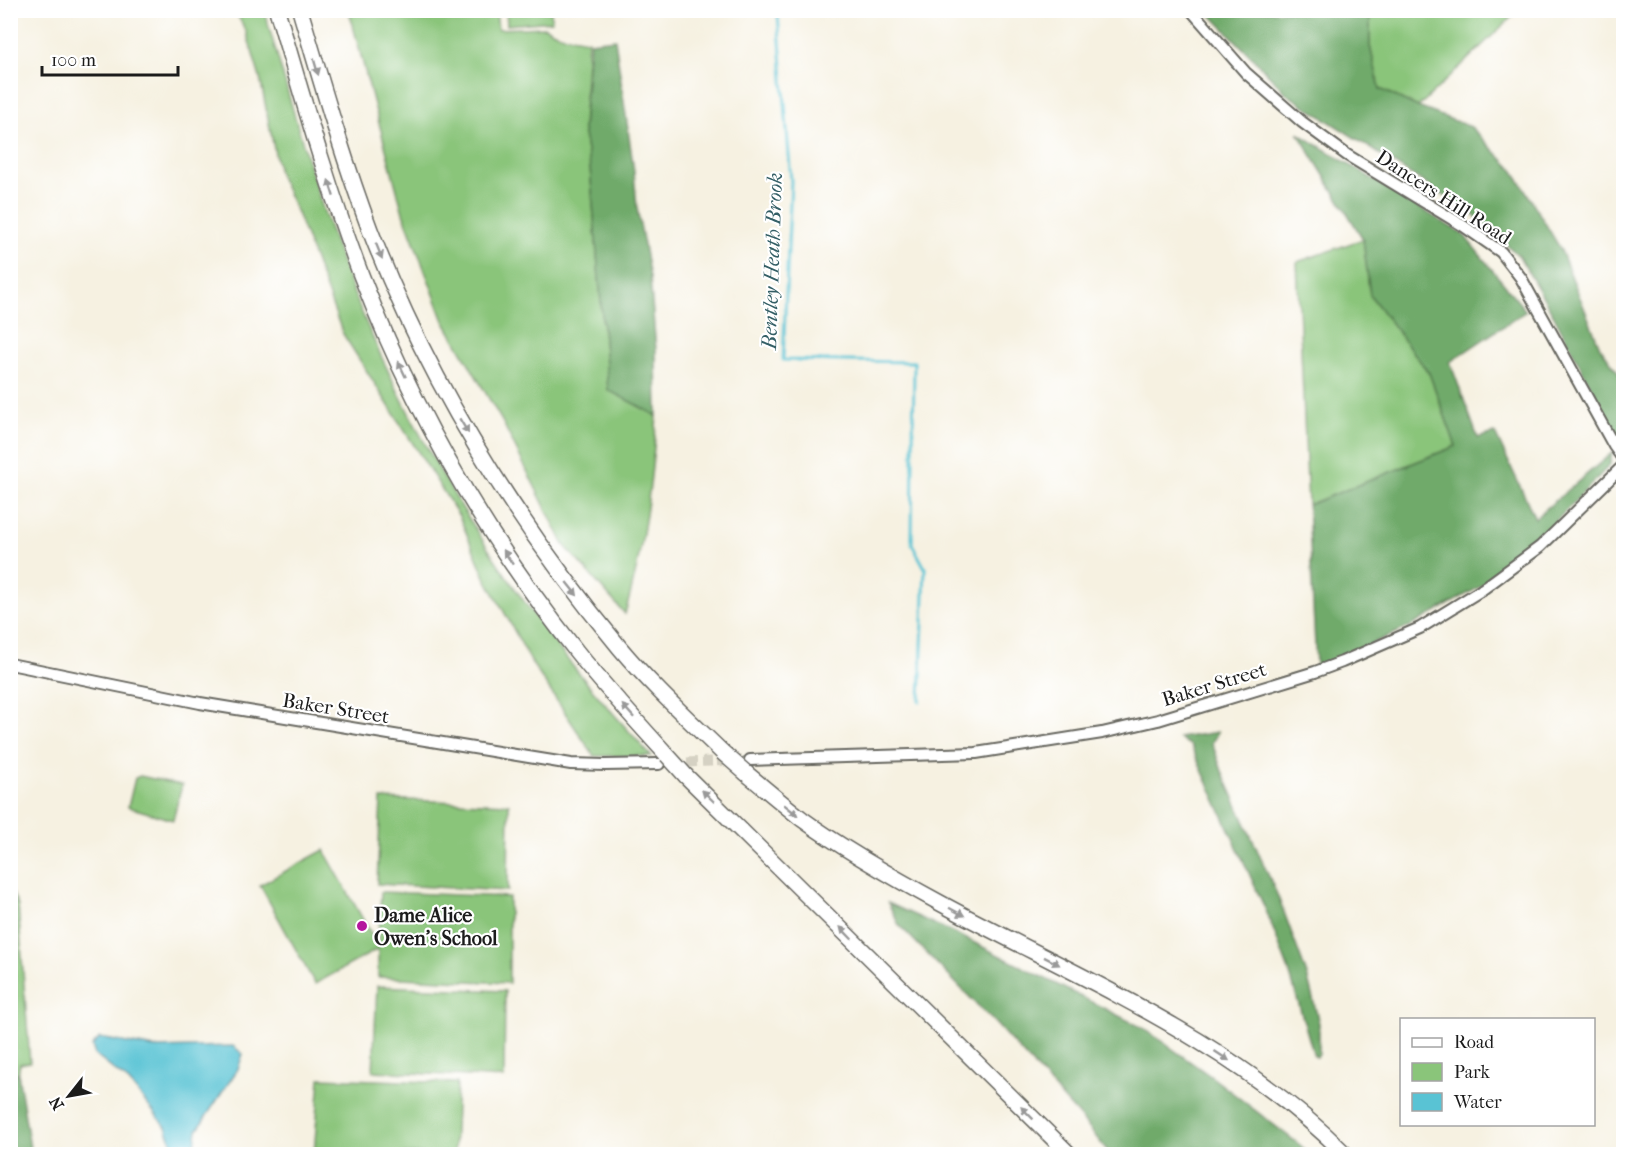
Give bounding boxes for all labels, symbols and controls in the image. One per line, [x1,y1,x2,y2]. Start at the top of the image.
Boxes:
scale bar [42,39,178,77]
text: 100 m [51,50,96,71]
one-way arrow [312,58,321,76]
street label: Dancers Hill Road [1372,145,1517,250]
water label: Bentley Heath Brook [757,172,787,351]
one-way arrow [325,179,335,197]
one-way arrow [375,242,384,260]
one-way arrow [397,361,406,378]
one-way arrow [459,418,470,434]
one-way arrow [503,549,514,565]
one-way arrow [566,581,578,596]
street label: Baker Street [1159,658,1269,711]
street label: Baker Street [281,689,391,728]
one-way arrow [622,704,635,719]
one-way arrow [701,790,715,804]
one-way arrow [783,803,799,816]
place label: Dame Alice Owen's School [374,904,498,950]
one-way arrow [948,907,965,917]
marker: Dame Alice Owen's School [355,919,369,933]
one-way arrow [839,926,853,941]
one-way arrow [1044,956,1061,966]
legend [1400,1018,1595,1126]
text: Road [1454,1032,1494,1053]
one-way arrow [1214,1050,1230,1061]
text: Park [1454,1062,1491,1083]
north arrow [39,1066,99,1126]
text: Water [1453,1092,1502,1113]
text: N [45,1093,68,1114]
one-way arrow [1021,1107,1035,1121]

